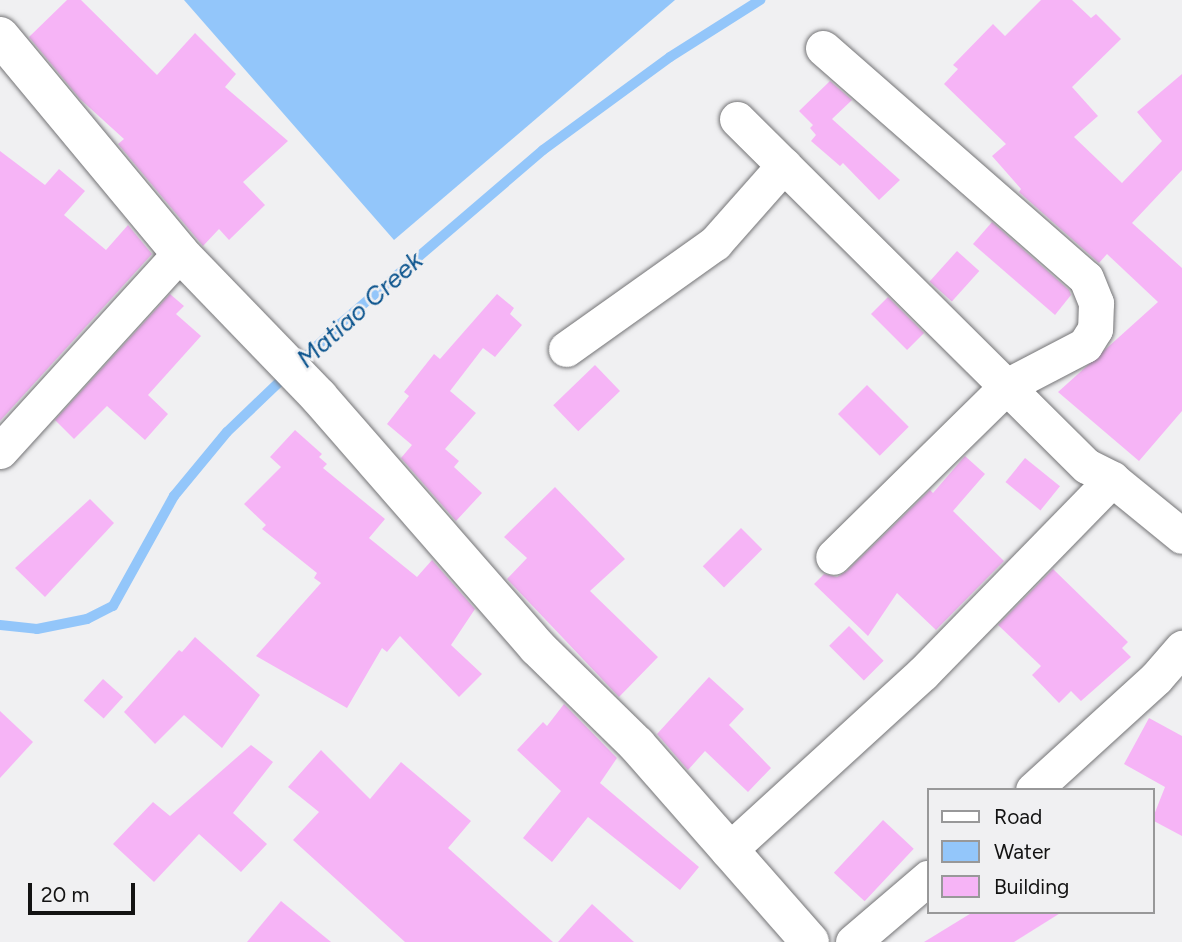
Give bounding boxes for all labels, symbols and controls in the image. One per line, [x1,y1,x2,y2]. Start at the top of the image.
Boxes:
water label: Matiao Creek [291,245,429,375]
legend [926,788,1154,914]
text: Road [994,804,1042,829]
text: Water [994,839,1050,864]
scale bar [32,869,138,913]
text: Building [994,874,1069,899]
text: 20 m [41,882,89,907]

